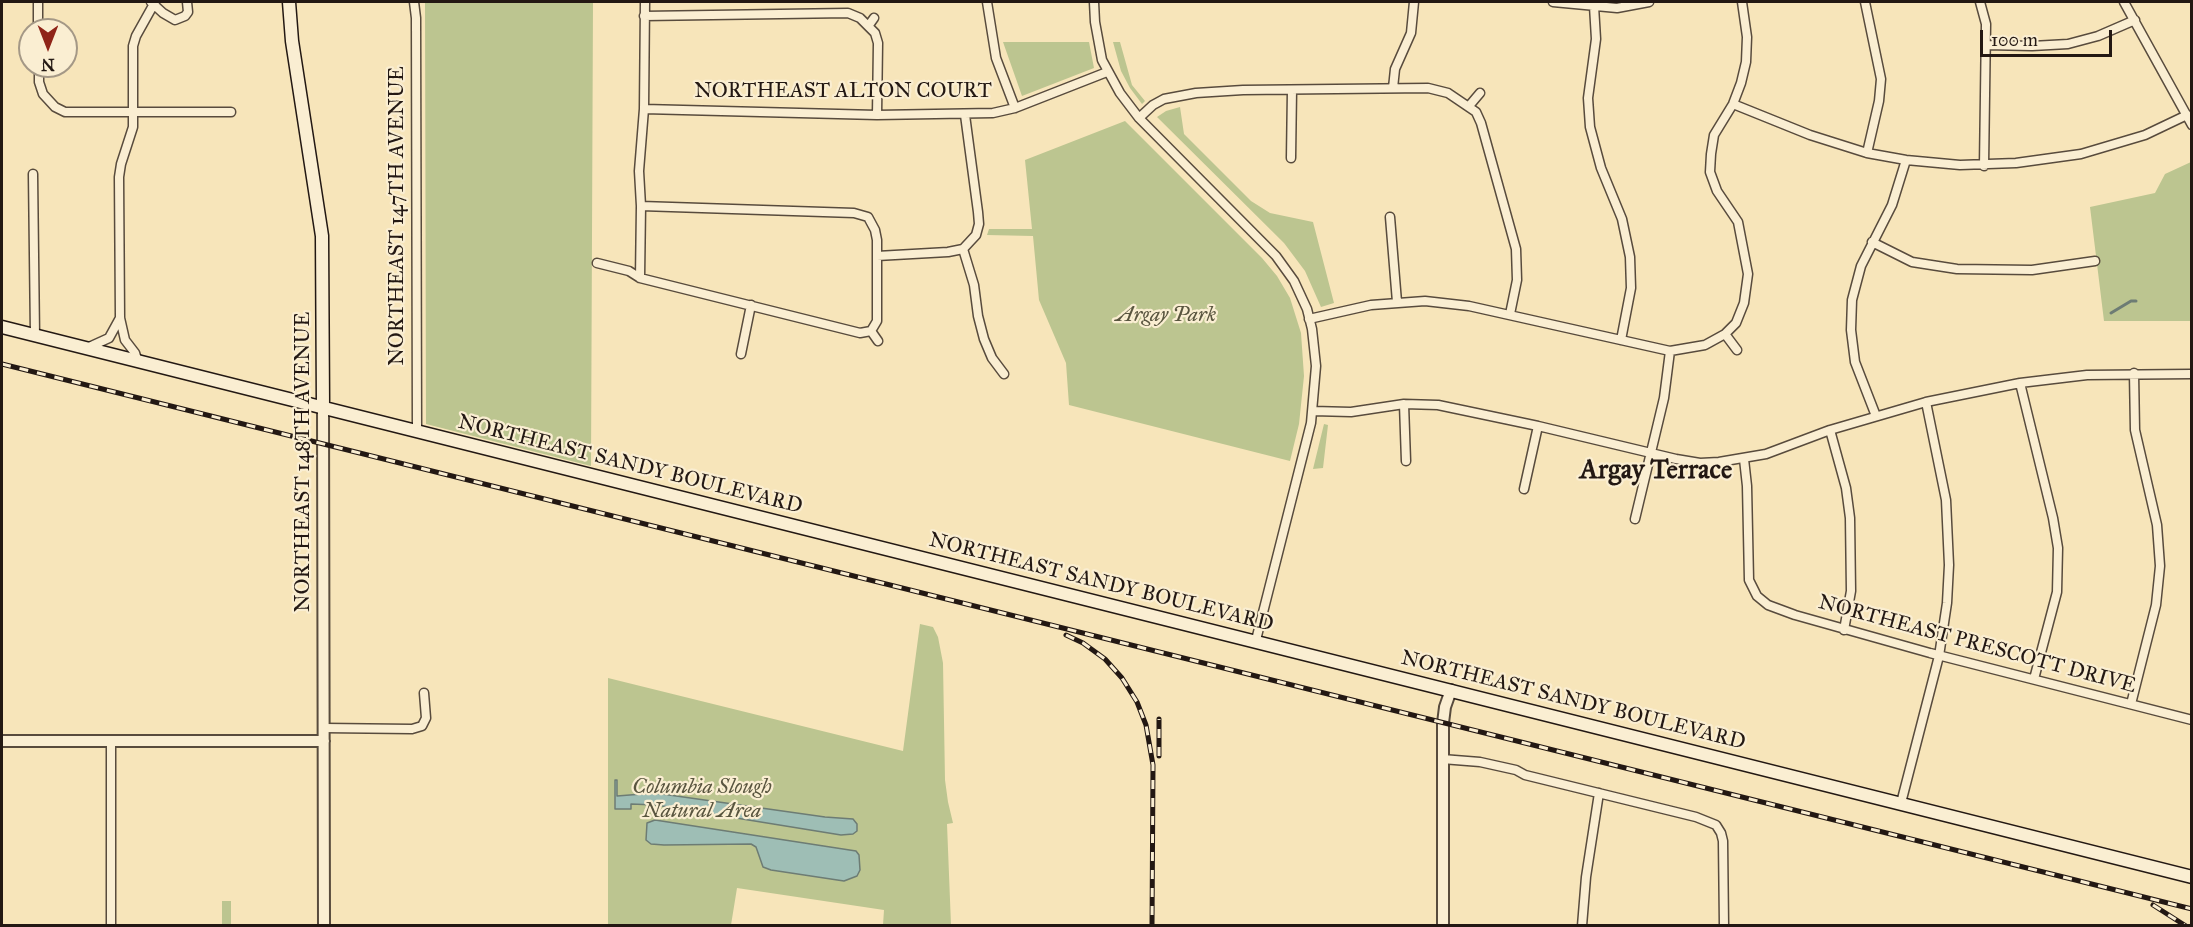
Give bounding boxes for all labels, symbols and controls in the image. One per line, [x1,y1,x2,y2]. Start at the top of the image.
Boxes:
north arrow [18,18,78,78]
scale bar [1983,18,2115,56]
text: 100 m [1991,29,2038,51]
text: N [41,55,55,74]
street label: NORTHEAST 147TH AVENUE [385,66,411,366]
street label: NORTHEAST ALTON COURT [694,79,992,105]
park label: Argay Park [1116,303,1216,329]
street label: NORTHEAST 148TH AVENUE [291,312,317,612]
street label: NORTHEAST SANDY BOULEVARD [455,410,805,520]
district label: Argay Terrace [1580,455,1732,487]
street label: NORTHEAST SANDY BOULEVARD [926,528,1276,638]
street label: NORTHEAST PRESCOTT DRIVE [1815,590,2139,700]
street label: NORTHEAST SANDY BOULEVARD [1398,646,1748,756]
park label: Columbia Slough Natural Area [632,775,772,825]

